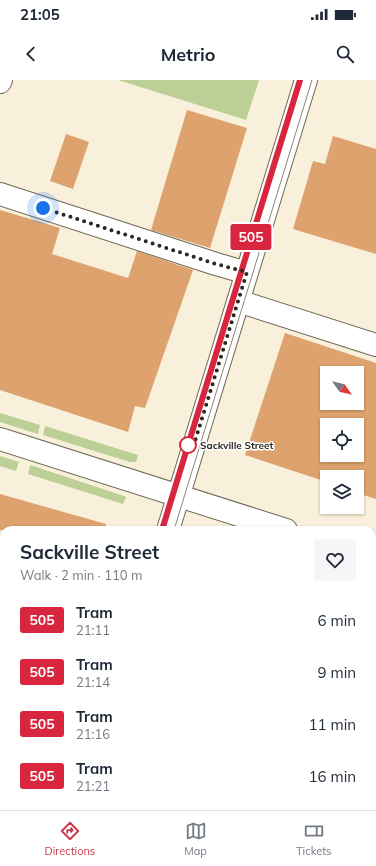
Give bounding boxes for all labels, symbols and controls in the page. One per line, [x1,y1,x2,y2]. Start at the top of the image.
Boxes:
text: 21:05 [20,5,60,24]
icon: back [20,43,42,65]
text: Metrio [161,43,215,66]
icon: search [334,43,356,65]
your location [33,198,53,218]
line badge: 505 [228,224,274,250]
text: 505 [238,228,264,246]
north arrow [320,366,364,410]
map controls [320,366,364,514]
button: locate [320,418,364,462]
marker: Sackville Street [179,436,197,454]
place label: Sackville Street [200,439,273,452]
button: layers [320,470,364,514]
button: heart [314,539,356,581]
text: Sackville Street [20,540,159,564]
text: Walk · 2 min · 110 m [20,567,142,583]
text: Tram [76,603,113,622]
text: 505 [29,611,55,629]
text: 6 min [318,611,356,630]
text: 21:11 [76,622,110,638]
text: Tram [76,655,113,674]
text: 505 [29,663,55,681]
text: 9 min [318,663,356,682]
text: 21:14 [76,674,110,690]
text: Tram [76,707,113,726]
text: 505 [29,715,55,733]
text: 11 min [309,715,356,734]
text: 21:16 [76,726,110,742]
text: Tram [76,759,113,778]
text: 505 [29,767,55,785]
text: 16 min [309,767,356,786]
text: 21:21 [76,778,110,794]
tab: Directions [44,820,95,858]
tab: Map [184,820,207,858]
tab: Tickets [296,820,331,858]

